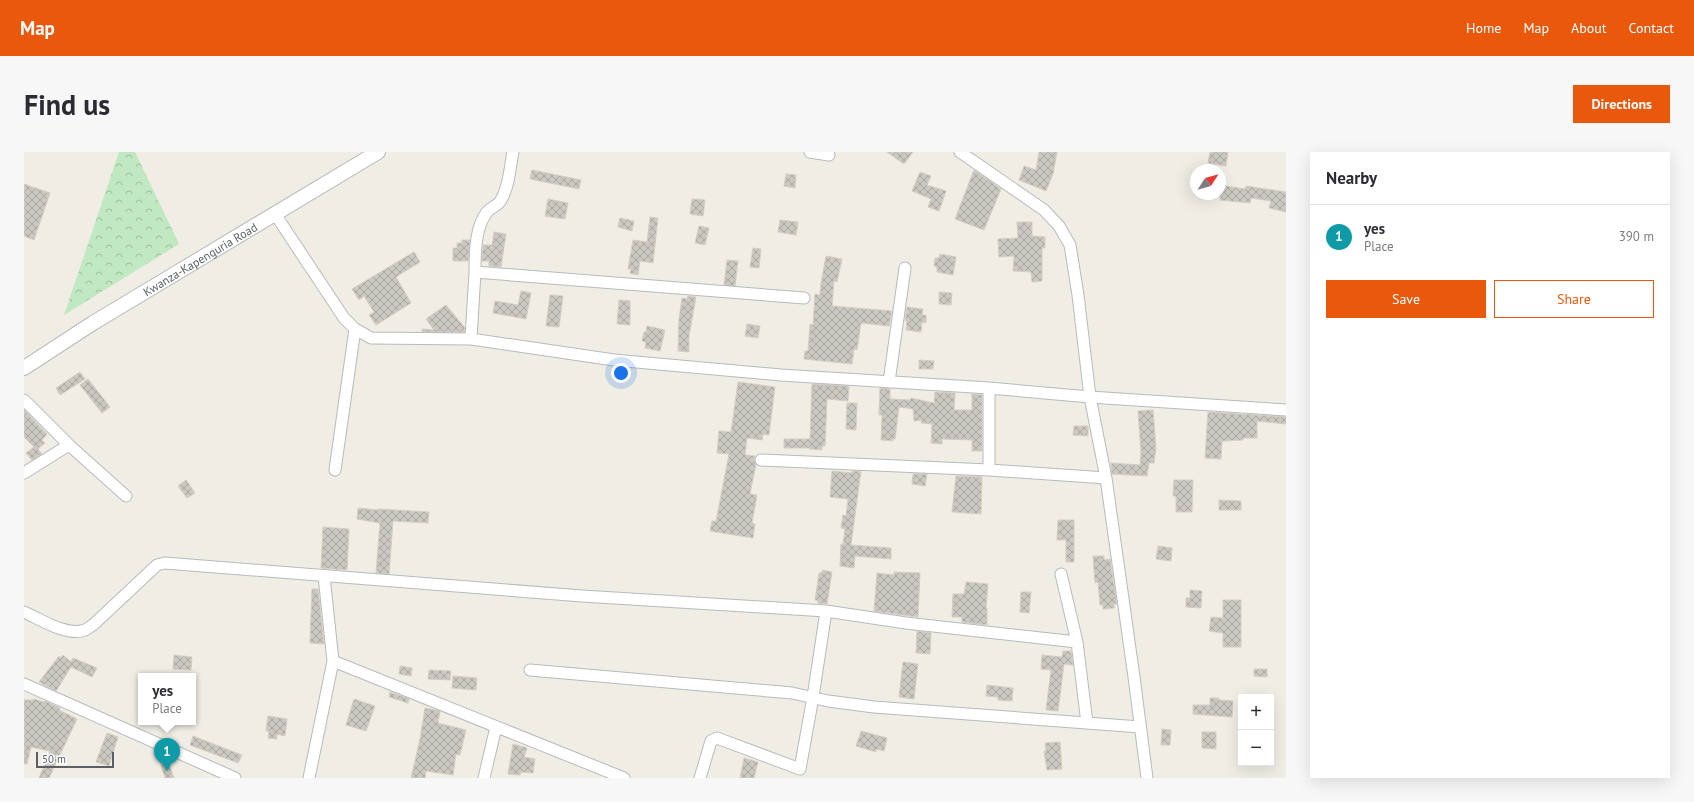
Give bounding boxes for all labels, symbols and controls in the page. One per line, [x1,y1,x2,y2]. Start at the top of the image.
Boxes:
text: Map [20,16,55,40]
text: Home [1466,19,1501,37]
text: Map [1523,19,1549,37]
text: About [1571,19,1607,37]
text: Contact [1629,19,1674,37]
button: Directions [1573,85,1670,123]
text: Find us [24,86,110,123]
north arrow [1190,164,1226,200]
text: Nearby [1326,167,1377,189]
street label: Kwanza-Kapenguria Road [140,219,260,299]
text: yes [1364,219,1385,238]
text: 1 [1335,228,1343,245]
text: 390 m [1619,228,1654,245]
text: Place [1364,238,1394,255]
button: Save [1326,280,1486,318]
button: Share [1494,280,1654,318]
your location [611,363,631,383]
popup [138,673,196,725]
text: yes [152,681,173,700]
map controls [1238,694,1274,766]
button: + [1238,694,1274,730]
text: Place [152,700,182,717]
button: − [1238,730,1274,766]
pin: 1 [154,738,180,771]
scale bar [36,750,114,769]
text: 50 m [42,752,66,766]

